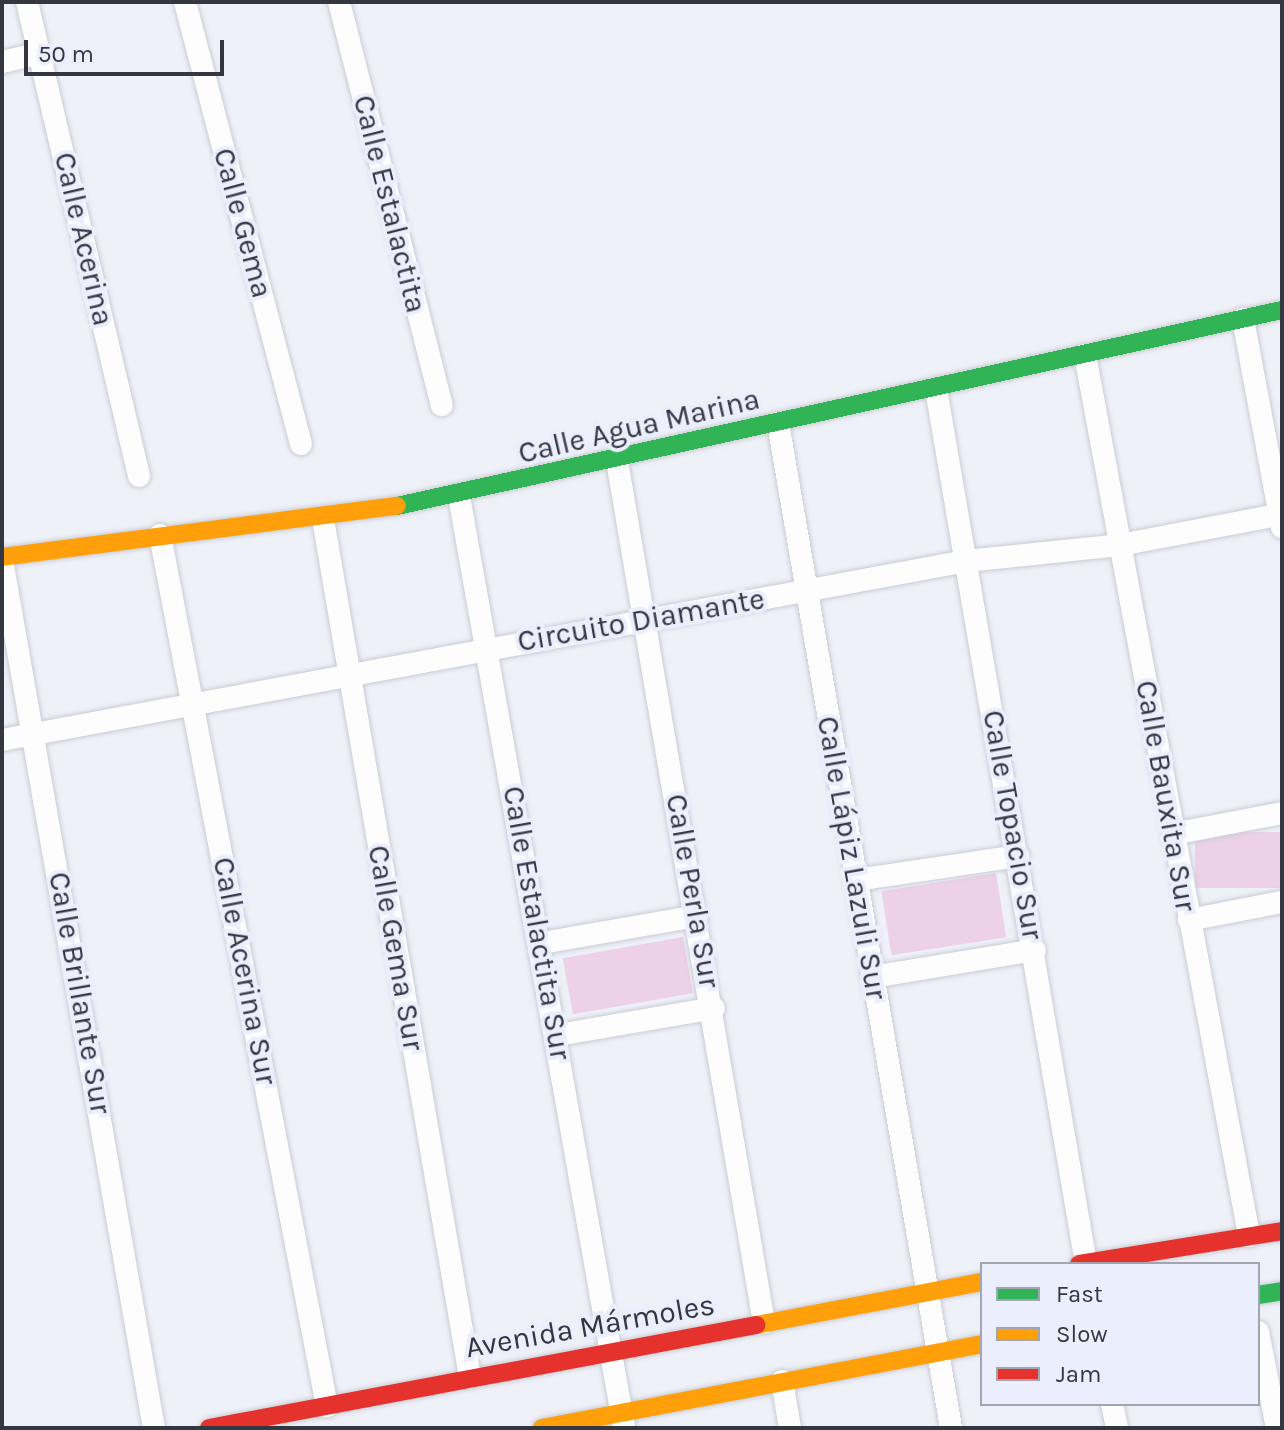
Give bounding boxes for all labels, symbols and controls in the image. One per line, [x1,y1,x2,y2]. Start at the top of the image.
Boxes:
scale bar [28,24,228,74]
text: 50 m [38,40,94,68]
street label: Calle Estalactita [346,91,434,317]
street label: Calle Gema [206,144,280,302]
street label: Calle Acerina [47,149,121,329]
street label: Calle Agua Marina [515,381,763,471]
street label: Circuito Diamante [515,581,767,659]
street label: Calle Bauxita Sur [1128,678,1204,914]
street label: Calle Topacio Sur [975,707,1051,943]
street label: Calle Lápiz Lazuli Sur [809,713,895,1003]
street label: Calle Estalactita Sur [495,783,579,1063]
street label: Calle Perla Sur [658,791,728,991]
street label: Calle Gema Sur [360,843,432,1053]
street label: Calle Acerina Sur [205,854,285,1088]
street label: Calle Brillante Sur [41,869,119,1117]
legend [980,1262,1260,1406]
text: Fast [1056,1280,1103,1308]
street label: Avenida Mármoles [463,1286,717,1366]
text: Slow [1056,1320,1108,1348]
text: Jam [1056,1360,1101,1388]

